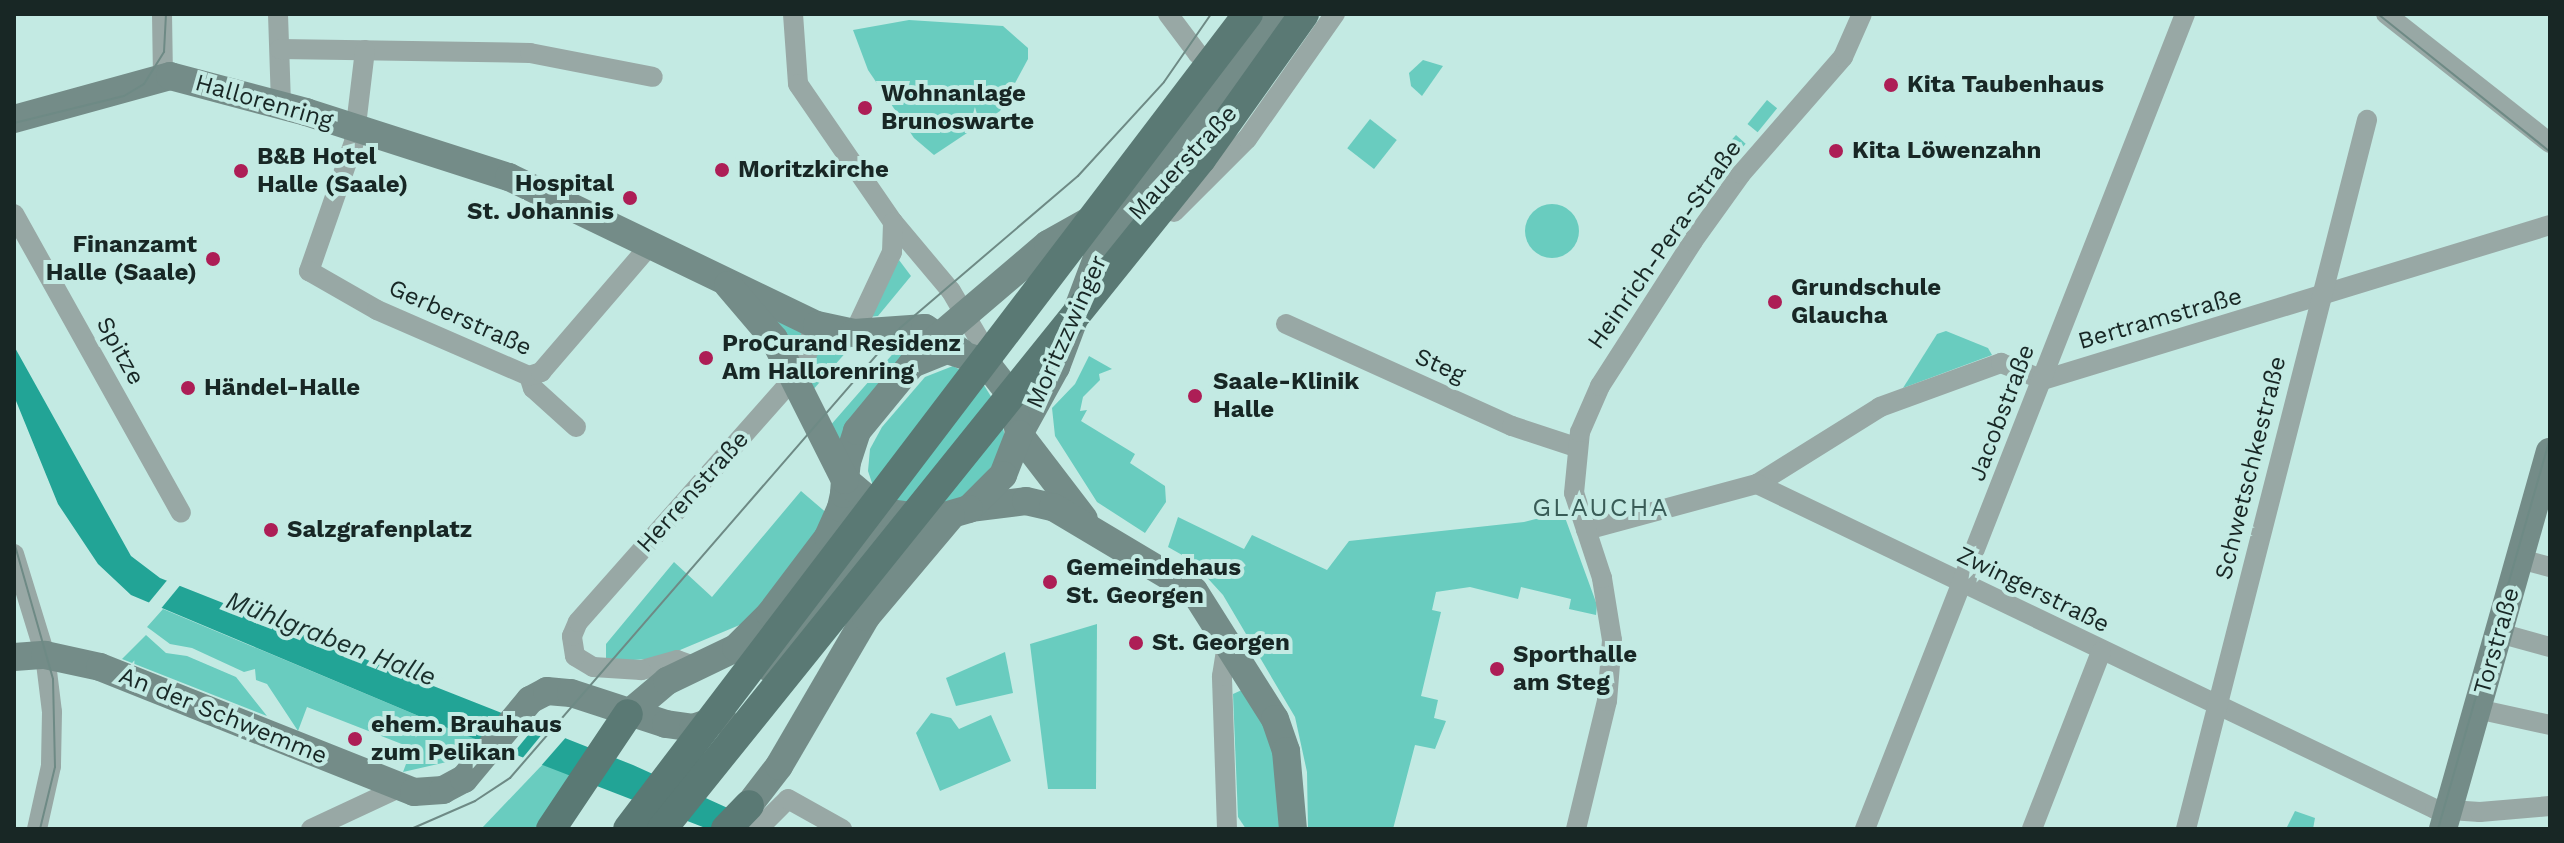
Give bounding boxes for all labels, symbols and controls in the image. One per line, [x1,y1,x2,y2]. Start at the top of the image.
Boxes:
street label: Hallorenring [192,69,336,135]
place label: Kita Taubenhaus [1907,71,2105,99]
marker: Kita Taubenhaus [1882,76,1900,94]
place label: Wohnanlage Brunoswarte [881,80,1034,136]
marker: Wohnanlage Brunoswarte [856,99,874,117]
street label: Mauerstraße [1123,100,1243,226]
street label: Heinrich-Pera-Straße [1582,135,1748,355]
place label: Kita Löwenzahn [1852,137,2042,165]
marker: Kita Löwenzahn [1827,142,1845,160]
place label: B&B Hotel Halle (Saale) [257,143,408,199]
place label: Moritzkirche [738,156,889,184]
marker: Moritzkirche [713,161,731,179]
marker: B&B Hotel Halle (Saale) [232,162,250,180]
place label: Hospital St. Johannis [467,170,614,226]
marker: Hospital St. Johannis [621,189,639,207]
place label: Finanzamt Halle (Saale) [46,231,197,287]
marker: Finanzamt Halle (Saale) [204,250,222,268]
street label: Moritzzwinger [1020,251,1114,413]
street label: Gerberstraße [384,274,536,362]
place label: Grundschule Glaucha [1791,274,1941,330]
street label: Bertramstraße [2075,282,2245,356]
marker: Grundschule Glaucha [1766,293,1784,311]
street label: Spitze [90,312,150,390]
place label: ProCurand Residenz Am Hallorenring [722,330,961,386]
street label: Jacobstraße [1963,341,2041,485]
street label: Steg [1410,342,1470,390]
marker: ProCurand Residenz Am Hallorenring [697,349,715,367]
street label: Schwetschkestraße [2209,353,2293,583]
place label: Saale-Klinik Halle [1213,368,1359,424]
place label: Händel-Halle [204,374,360,402]
marker: Händel-Halle [179,379,197,397]
marker: Saale-Klinik Halle [1184,385,1206,407]
street label: Herrenstraße [631,425,755,559]
district label: GLAUCHA [1532,492,1670,524]
place label: Salzgrafenplatz [287,516,472,544]
marker: Salzgrafenplatz [262,521,280,539]
street label: Zwingerstraße [1952,541,2114,639]
place label: Gemeindehaus St. Georgen [1066,554,1241,610]
marker: Gemeindehaus St. Georgen [1041,573,1059,591]
street label: Torstraße [2468,584,2526,698]
water label: Mühlgraben Halle [222,585,440,693]
place label: St. Georgen [1152,629,1290,657]
marker: St. Georgen [1127,634,1145,652]
place label: Sporthalle am Steg [1513,641,1637,697]
marker: Sporthalle am Steg [1488,660,1506,678]
street label: An der Schwemme [115,661,331,771]
place label: ehem. Brauhaus zum Pelikan [371,711,562,767]
marker: ehem. Brauhaus zum Pelikan [346,730,364,748]

